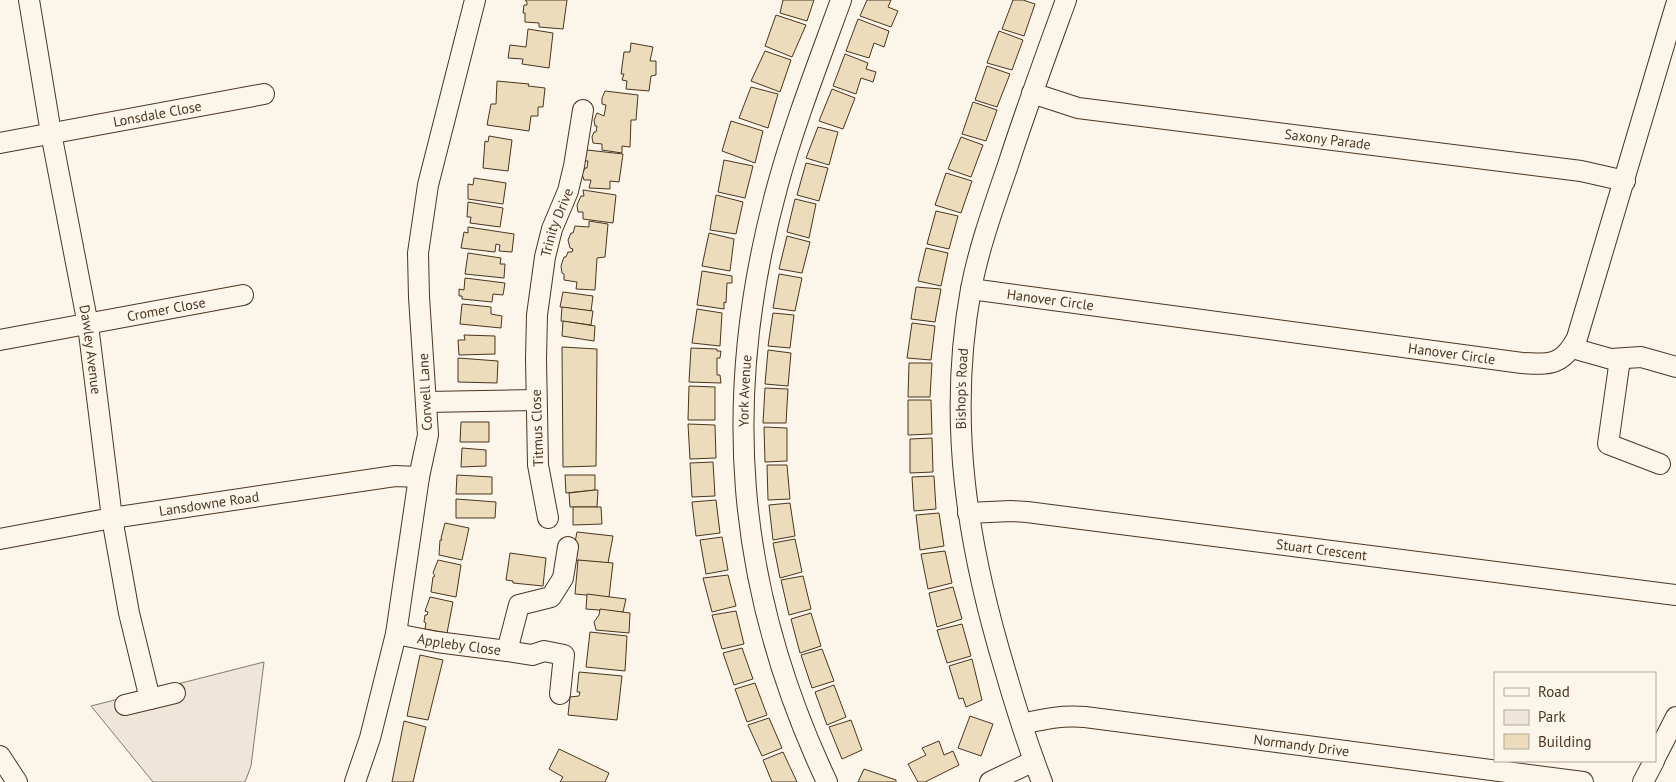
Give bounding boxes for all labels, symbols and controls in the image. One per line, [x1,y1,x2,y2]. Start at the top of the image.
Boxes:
street label: Lonsdale Close [112,97,203,131]
street label: Saxony Parade [1283,125,1372,154]
street label: Trinity Drive [536,185,577,259]
street label: Hanover Circle [1006,285,1095,314]
street label: Cromer Close [125,293,207,325]
street label: Dawley Avenue [75,303,106,395]
street label: Hanover Circle [1407,339,1496,368]
street label: Bishop's Road [952,347,972,430]
street label: Corwell Lane [414,353,436,431]
street label: York Avenue [734,354,755,427]
street label: Titmus Close [527,389,547,467]
street label: Lansdowne Road [158,487,260,520]
street label: Stuart Crescent [1275,535,1368,564]
street label: Appleby Close [416,629,502,659]
legend [1494,672,1656,762]
text: Road [1538,682,1570,701]
text: Park [1538,707,1566,726]
street label: Normandy Drive [1253,730,1350,760]
text: Building [1538,732,1592,751]

